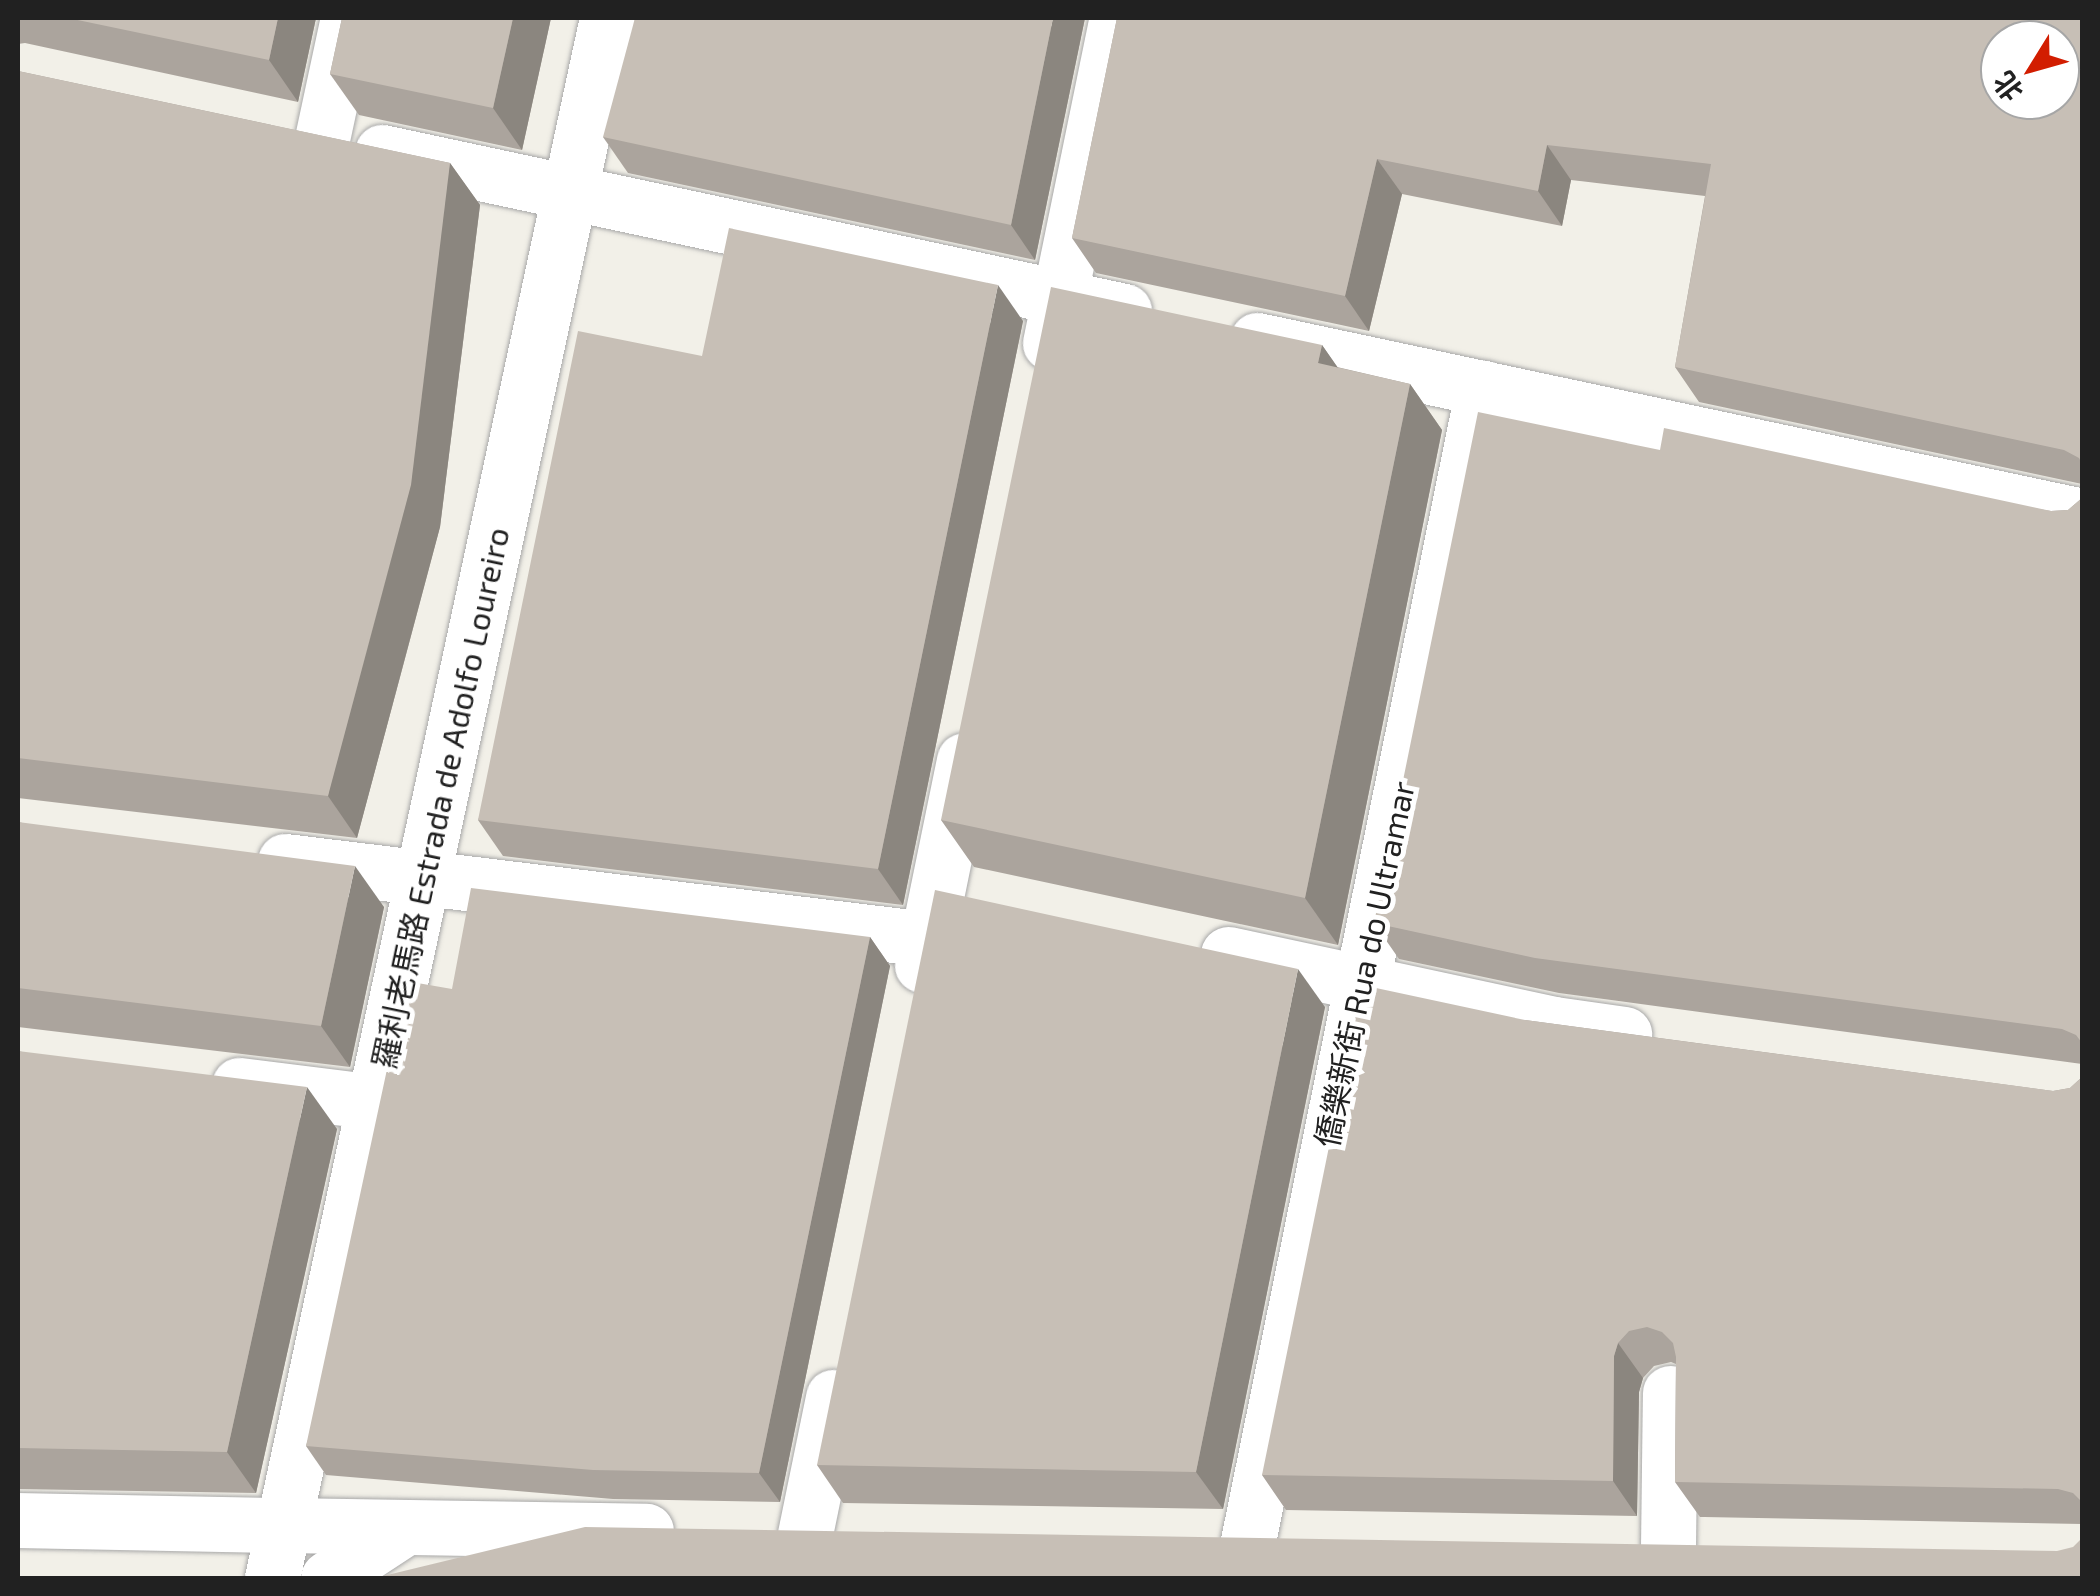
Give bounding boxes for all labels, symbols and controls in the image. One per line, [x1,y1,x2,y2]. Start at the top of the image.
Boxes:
north arrow [1980,20,2080,120]
text: 北 [1986,65,2030,108]
street label: 羅利老馬路 Estrada de Adolfo Loureiro [364,523,516,1073]
street label: 僑樂新街 Rua do Ultramar [1306,778,1422,1150]

